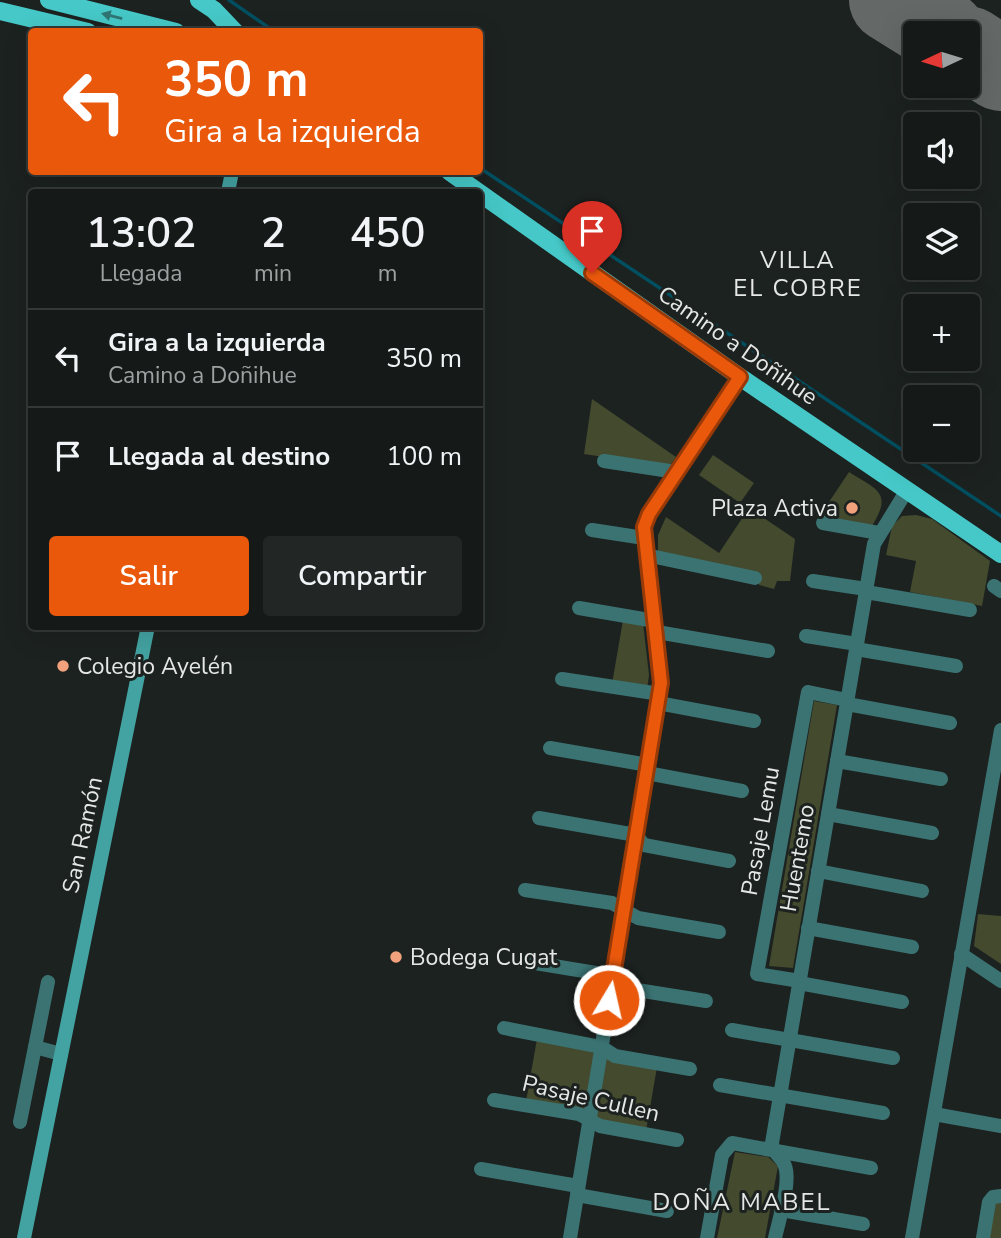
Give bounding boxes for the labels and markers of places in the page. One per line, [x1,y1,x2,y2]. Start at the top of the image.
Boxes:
pin [562,201,622,273]
place label: Plaza Activa [711,493,838,524]
marker: Plaza Activa [844,500,860,516]
place label: Colegio Ayelén [77,651,233,682]
marker: Colegio Ayelén [55,658,71,674]
place label: Bodega Cugat [410,942,558,973]
marker: Bodega Cugat [388,949,404,965]

